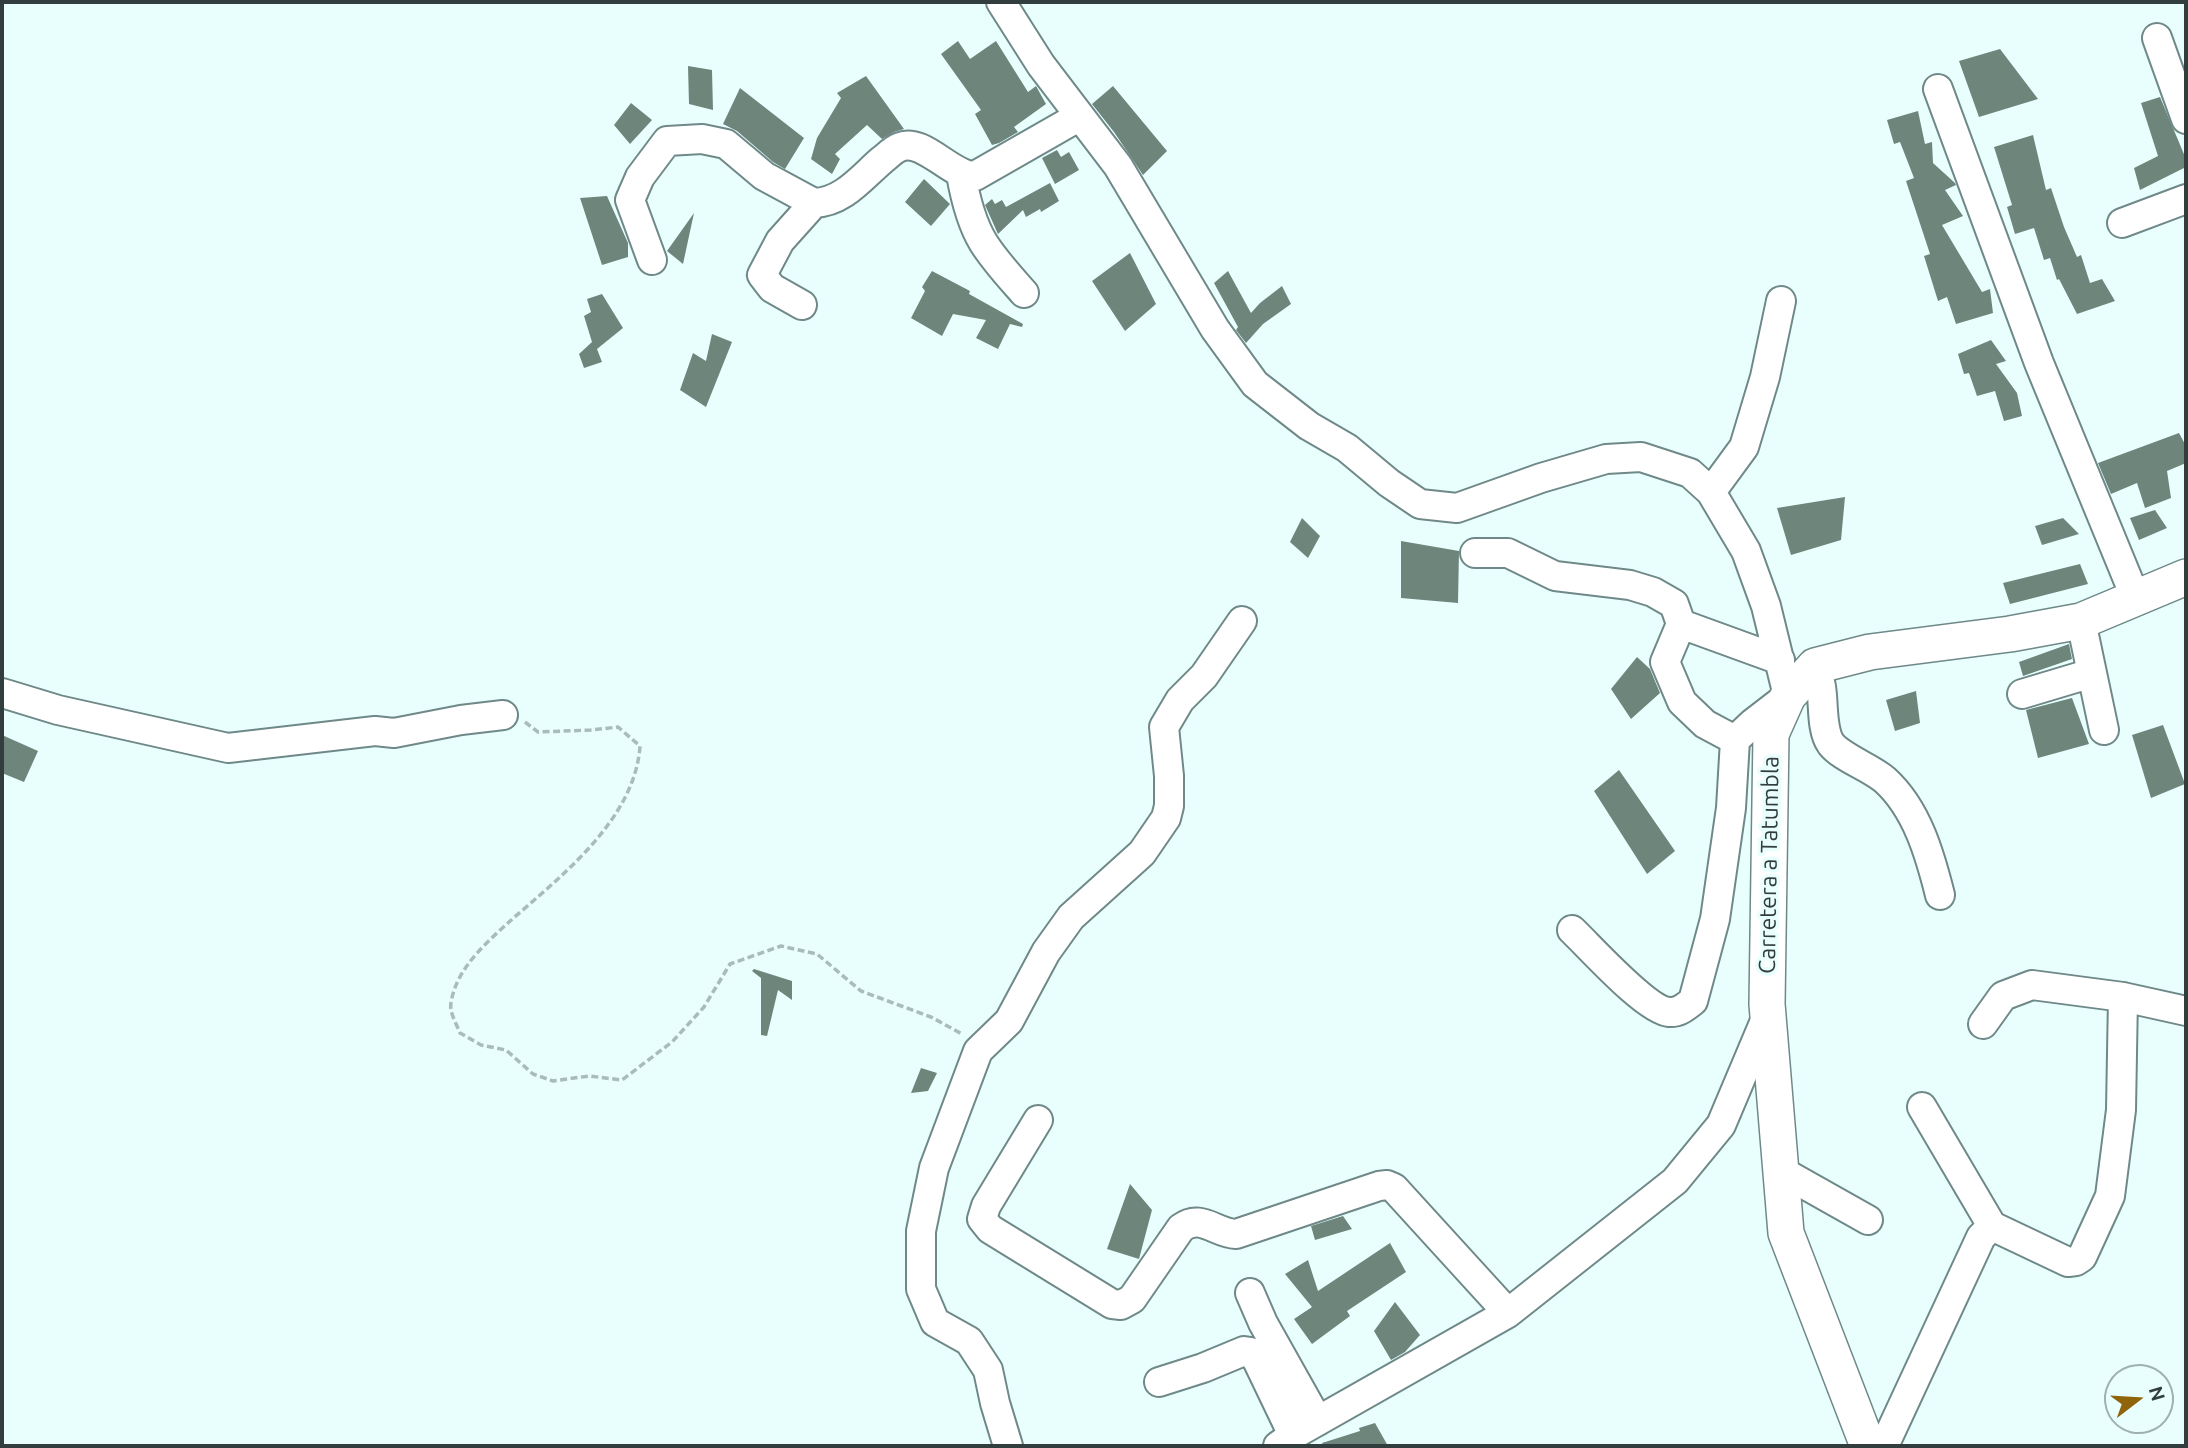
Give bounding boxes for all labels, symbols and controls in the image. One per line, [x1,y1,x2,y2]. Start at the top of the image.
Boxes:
street label: Carretera a Tatumbla [1753,756,1785,974]
north arrow [2104,1364,2174,1434]
text: N [2145,1383,2170,1403]

